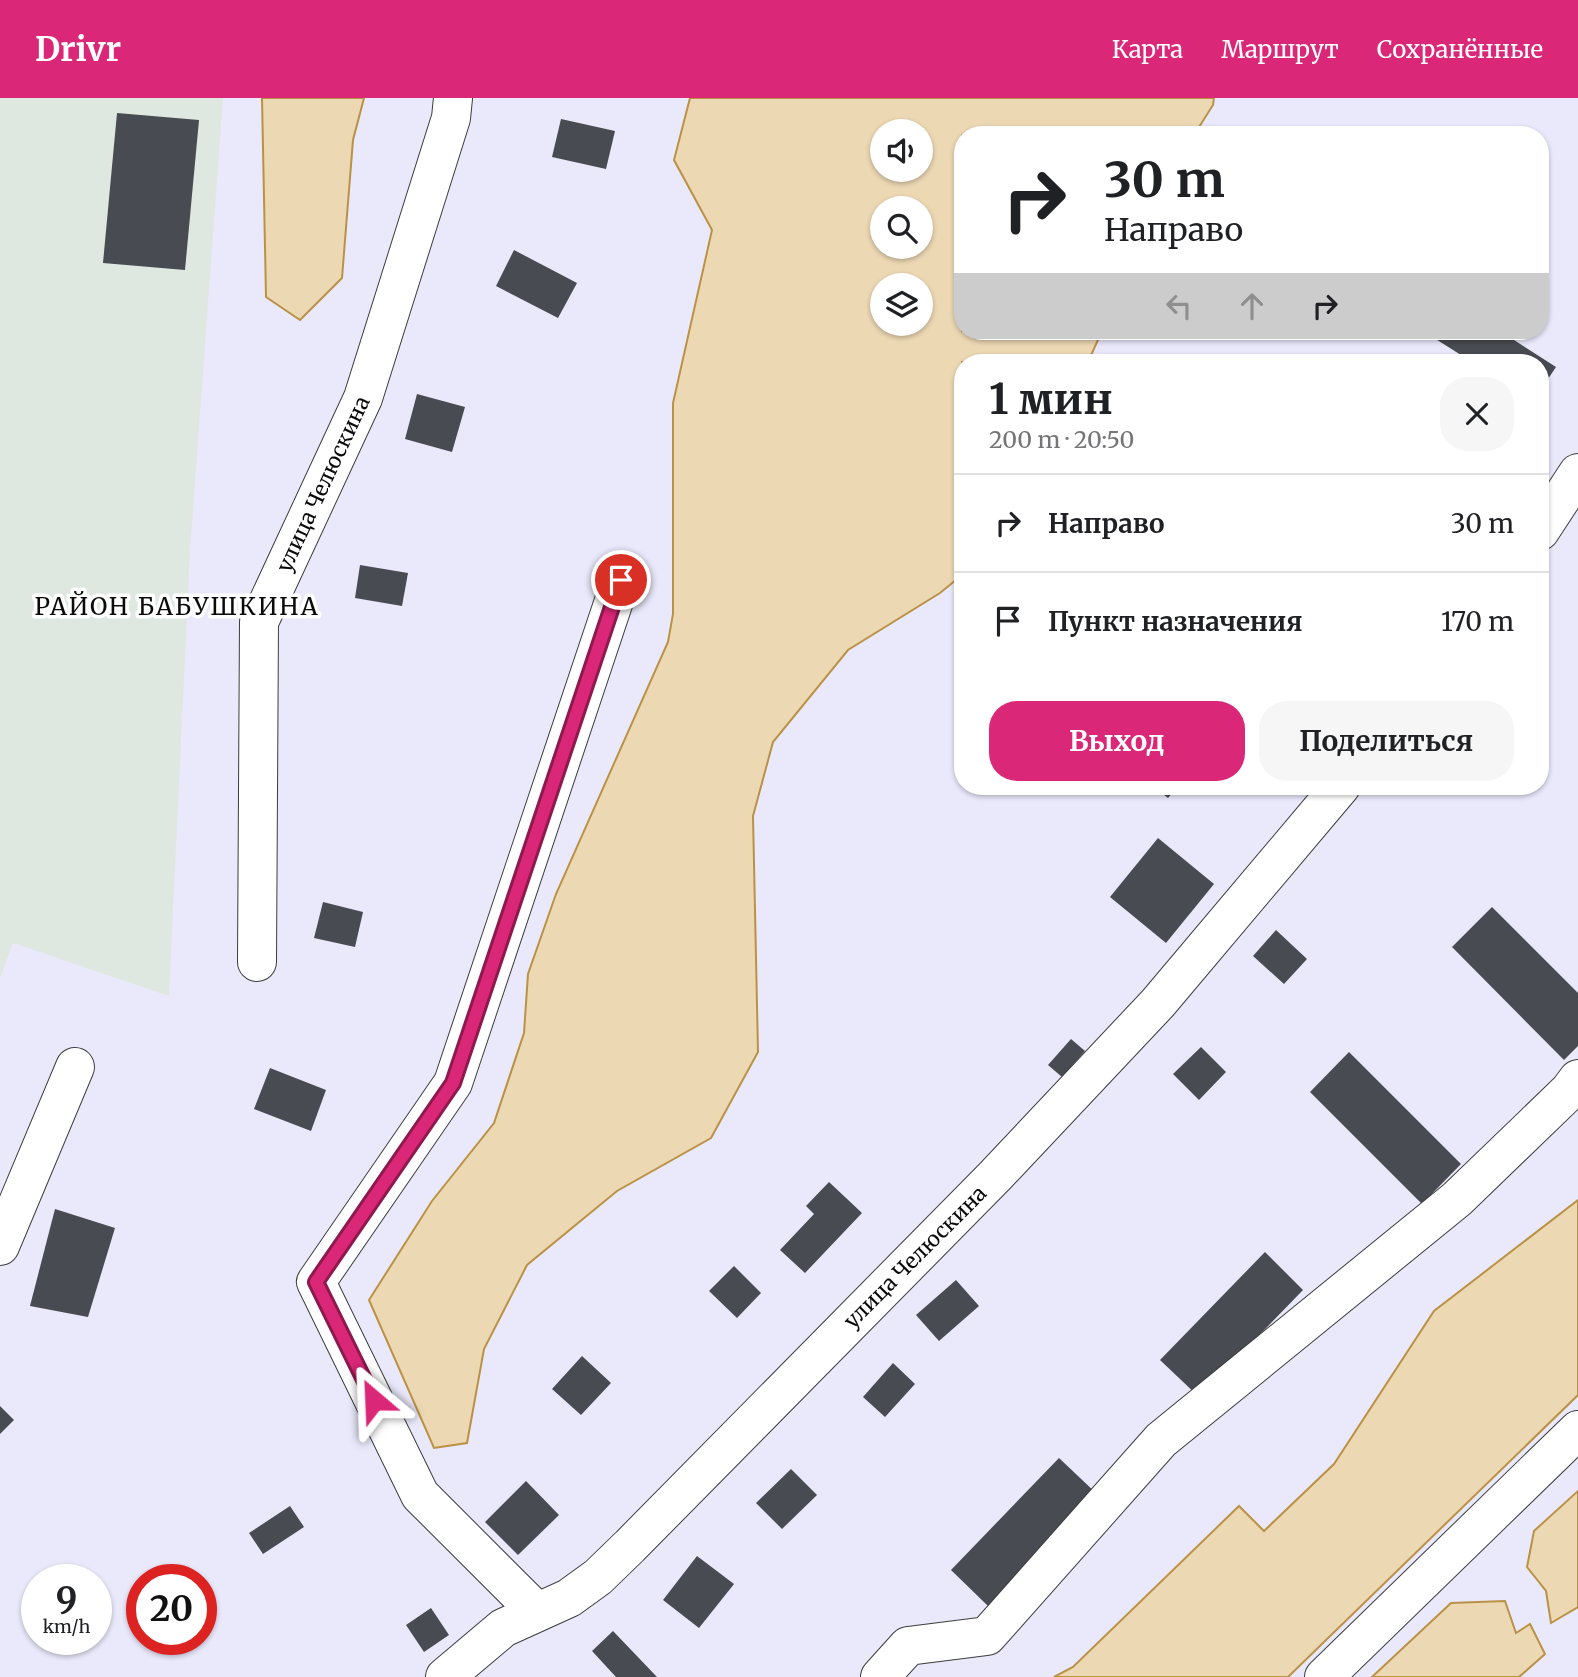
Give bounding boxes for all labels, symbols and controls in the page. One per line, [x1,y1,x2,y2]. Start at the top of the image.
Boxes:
text: Drivr [35,29,121,70]
text: Карта [1112,34,1183,65]
text: Маршрут [1221,34,1339,65]
text: Сохранённые [1377,34,1543,65]
map controls [870,119,933,336]
button: sound [870,119,933,182]
text: 30 m [1104,149,1225,210]
icon: right [989,154,1080,245]
button: search [870,196,933,259]
text: Направо [1104,210,1243,250]
button: layers [870,273,933,336]
icon: left [1160,287,1198,325]
icon: ahead [1233,287,1271,325]
icon: right [1306,287,1344,325]
text: 1 мин [989,373,1113,425]
button: close [1440,377,1514,451]
street label: улица Челюскина [270,392,376,576]
text: 200 m · 20:50 [989,425,1134,454]
icon: right [989,504,1027,542]
text: Направо [1048,507,1165,540]
text: 30 m [1451,507,1514,540]
pin [591,550,651,610]
icon: arrive [602,561,640,599]
district label: РАЙОН БАБУШКИНА [34,591,320,622]
icon: arrive [989,602,1027,640]
text: Пункт назначения [1048,605,1302,638]
text: 170 m [1441,605,1514,638]
button: Выход [989,701,1245,781]
button: Поделиться [1259,701,1514,781]
street label: улица Челюскина [838,1180,992,1334]
position arrow [337,1363,411,1437]
speed limit sign: 20 [126,1564,217,1655]
text: 9 [56,1578,77,1622]
text: km/h [43,1615,90,1638]

